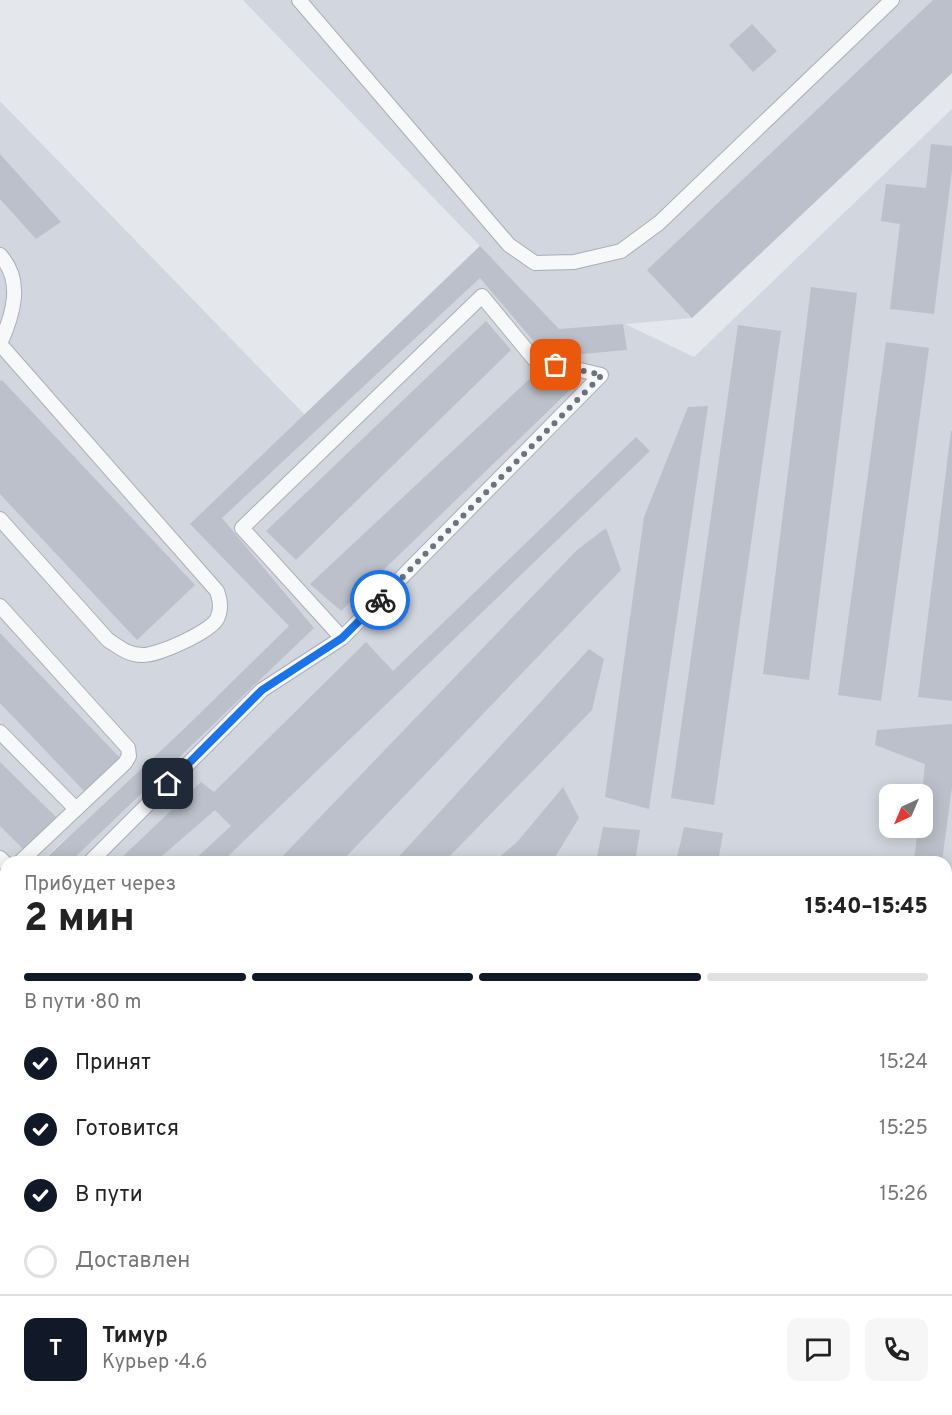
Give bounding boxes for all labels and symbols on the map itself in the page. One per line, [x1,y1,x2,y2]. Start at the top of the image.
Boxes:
pin [530,339,581,390]
courier [350,570,410,630]
pin [142,758,193,809]
north arrow [879,784,933,838]

